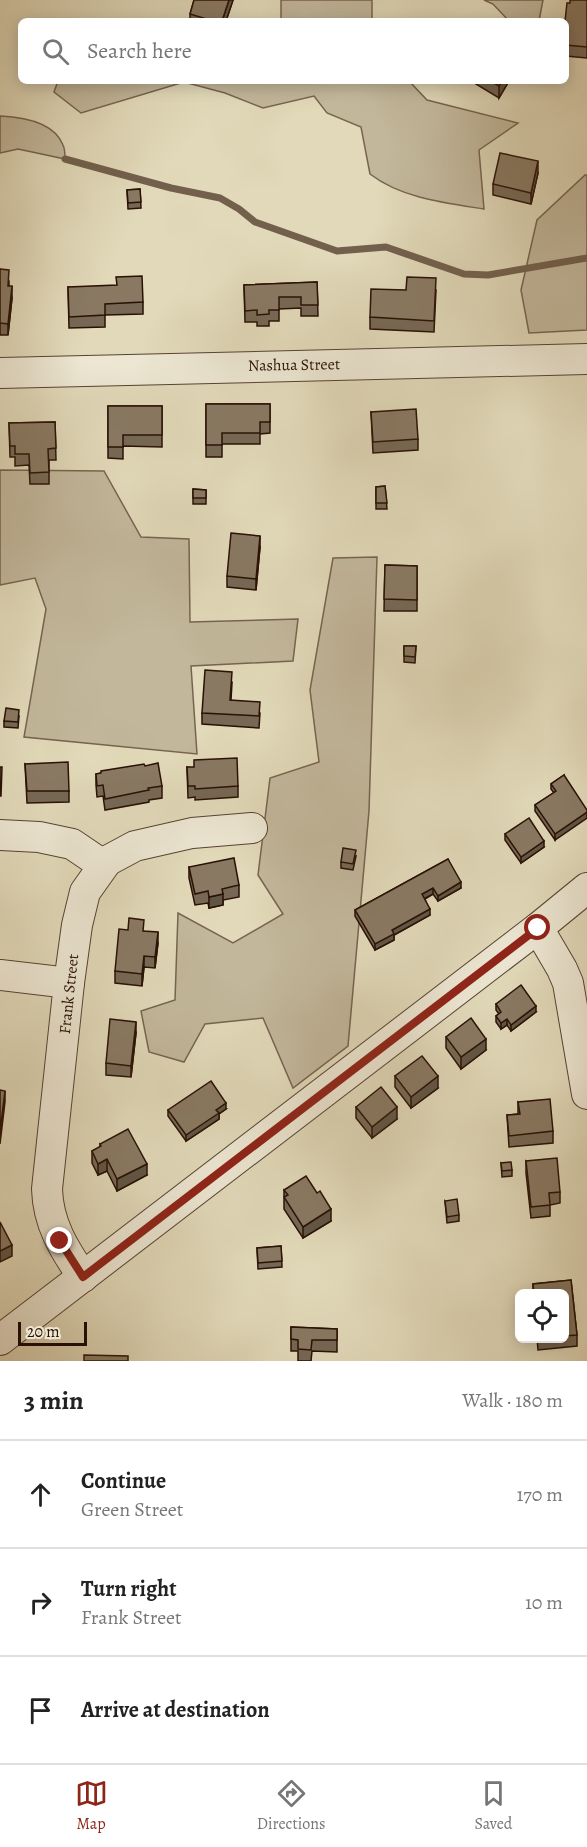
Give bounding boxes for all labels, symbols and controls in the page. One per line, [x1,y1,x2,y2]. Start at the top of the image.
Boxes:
search box [18,18,569,84]
icon: search [39,35,72,68]
text: Search here [87,36,192,66]
street label: Nashua Street [248,353,340,377]
route start [524,914,550,940]
street label: Frank Street [54,953,84,1035]
route end [46,1227,72,1253]
map controls [515,1289,569,1343]
button: locate [515,1289,569,1343]
scale bar [18,1319,87,1346]
text: 20 m [27,1321,60,1343]
text: 3 min [24,1383,84,1418]
text: Walk · 180 m [462,1387,563,1414]
text: Continue [81,1466,166,1496]
icon: ahead [24,1478,57,1511]
text: 170 m [517,1481,563,1508]
text: Green Street [81,1496,183,1523]
text: Turn right [81,1574,177,1604]
icon: right [24,1586,57,1619]
text: 10 m [525,1589,563,1616]
text: Frank Street [81,1604,182,1631]
icon: arrive [24,1694,57,1727]
text: Arrive at destination [81,1695,270,1725]
tab: Map [75,1777,108,1835]
tab: Directions [257,1777,325,1835]
tab: Saved [474,1777,512,1835]

